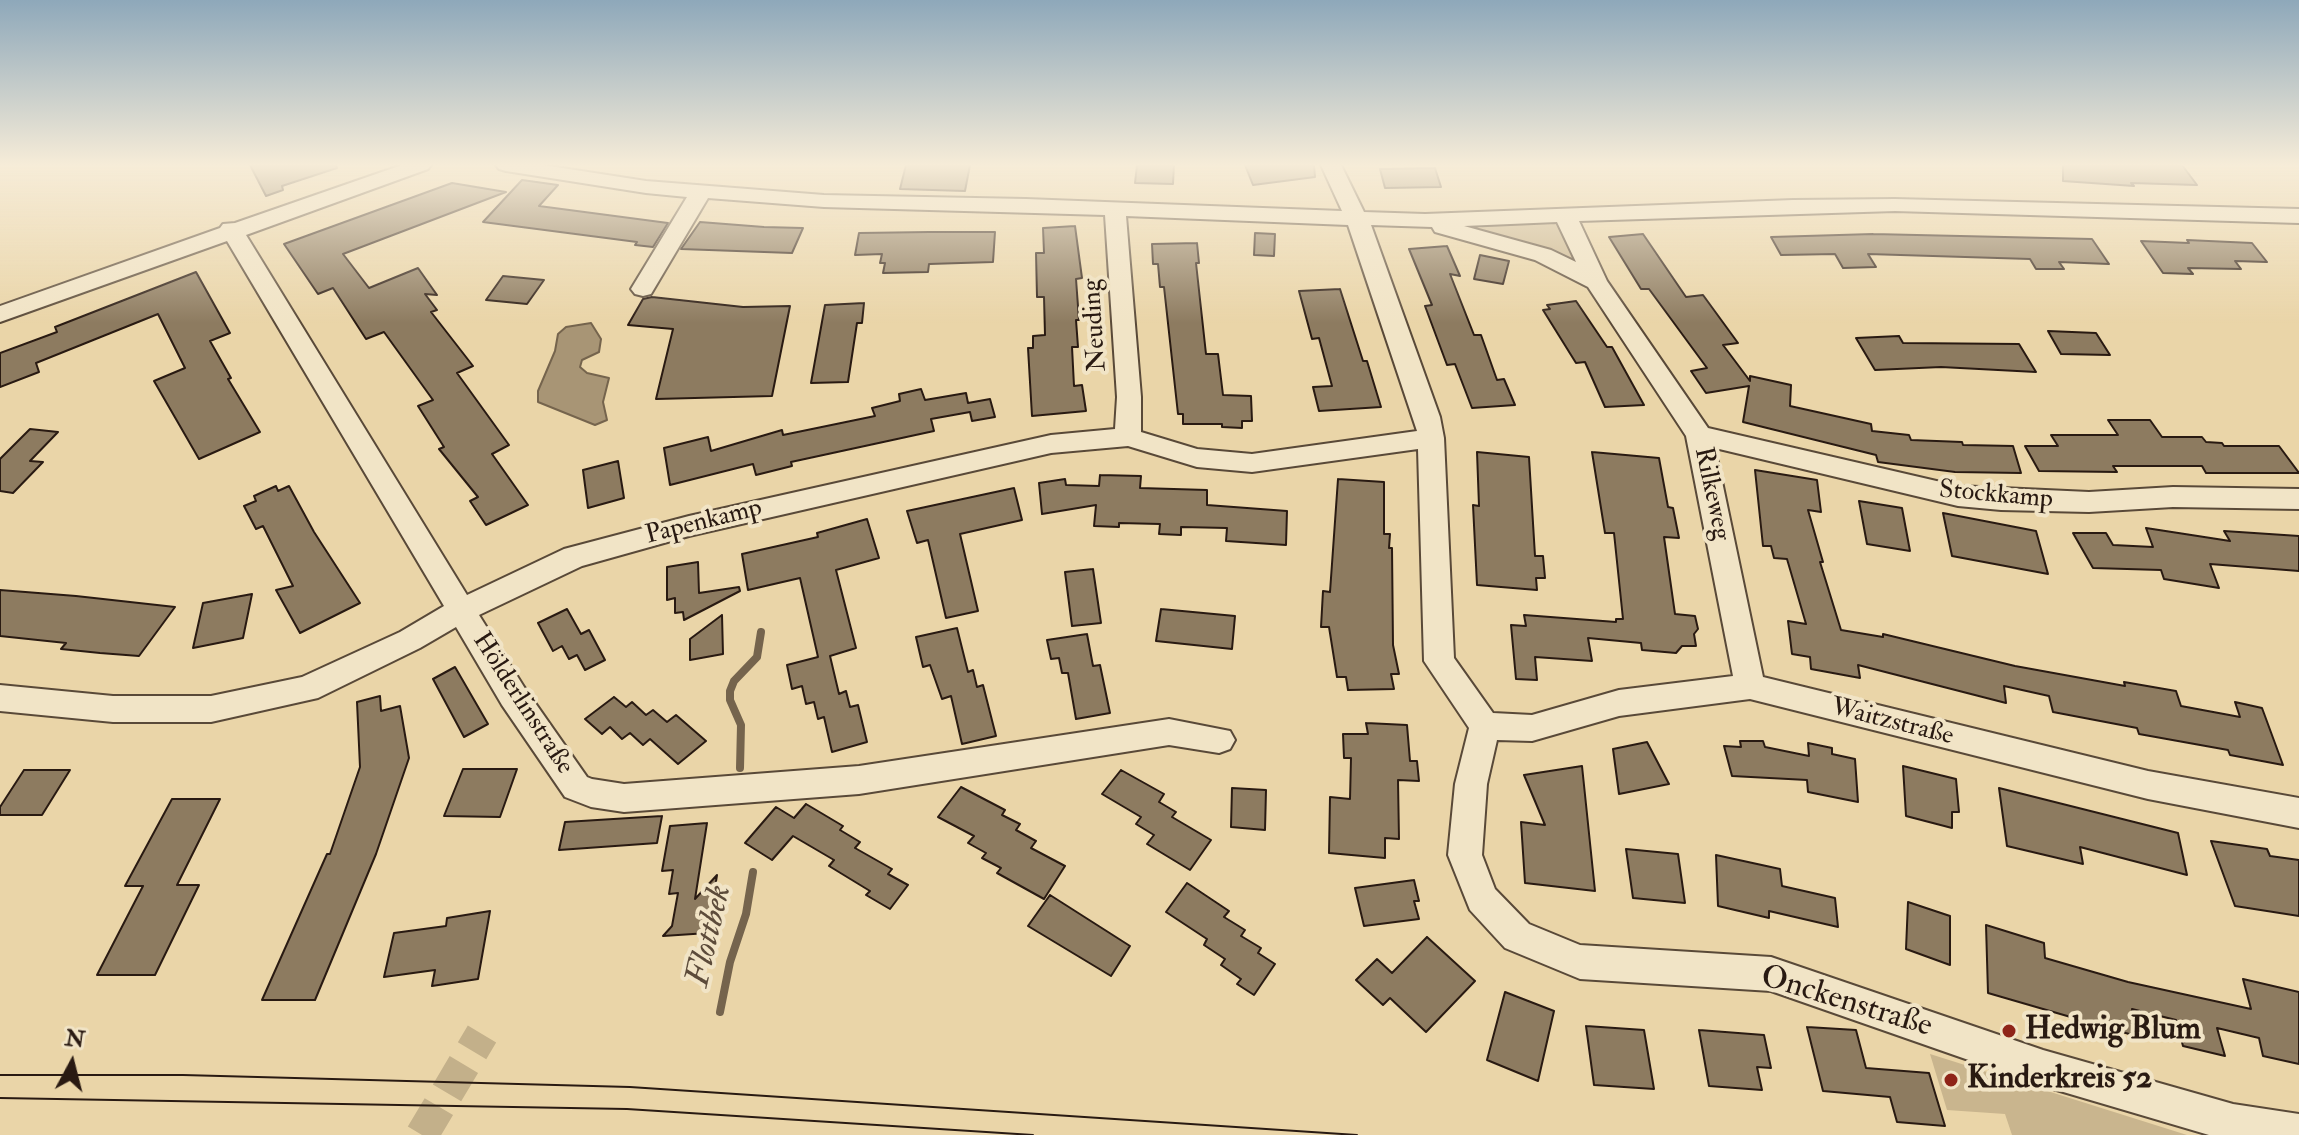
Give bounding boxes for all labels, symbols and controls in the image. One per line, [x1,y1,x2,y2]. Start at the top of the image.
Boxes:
street label: Neuding [1077,278,1115,372]
street label: Rilkeweg [1686,444,1736,544]
street label: Stockkamp [1938,475,2054,517]
street label: Papenkamp [643,493,765,553]
street label: Hölderlinstraße [465,627,579,781]
street label: Waitzstraße [1827,693,1957,753]
water label: Flottbek [680,881,742,991]
street label: Onckenstraße [1756,959,1936,1047]
place label: Hedwig Blum [2025,1012,2201,1050]
marker: Hedwig Blum [2000,1022,2018,1040]
north arrow [32,1023,112,1103]
text: N [63,1024,86,1054]
place label: Kinderkreis 52 [1967,1061,2152,1099]
marker: Kinderkreis 52 [1942,1071,1960,1089]

